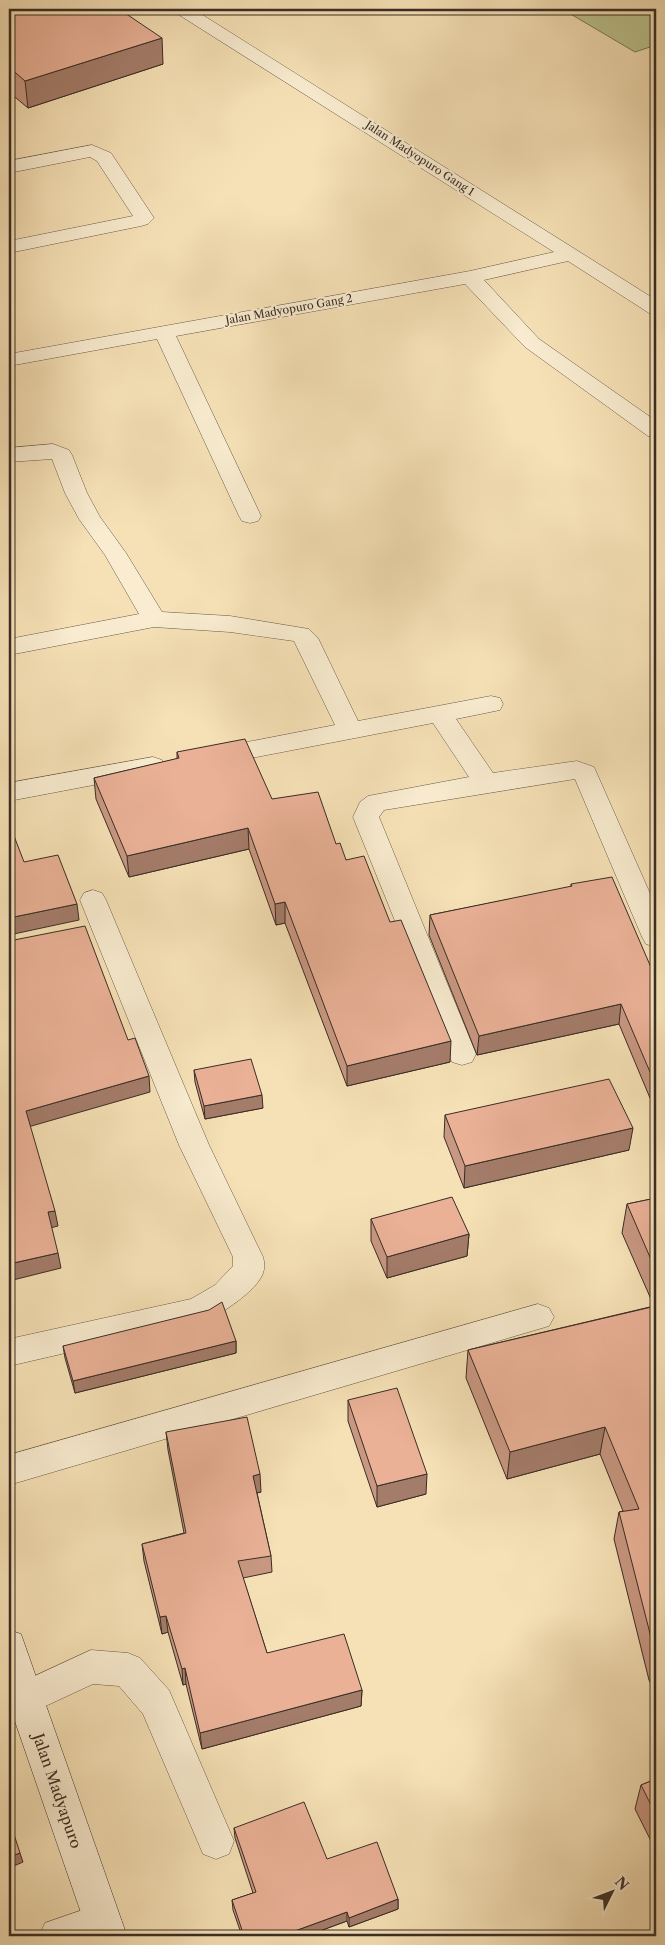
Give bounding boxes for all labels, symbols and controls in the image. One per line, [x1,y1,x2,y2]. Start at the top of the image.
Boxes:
street label: Jalan Madyopuro Gang 1 [361,116,477,199]
street label: Jalan Madyopuro Gang 2 [222,291,354,327]
street label: Jalan Madyapuro [28,1729,86,1851]
north arrow [588,1868,638,1918]
text: N [611,1873,632,1894]

